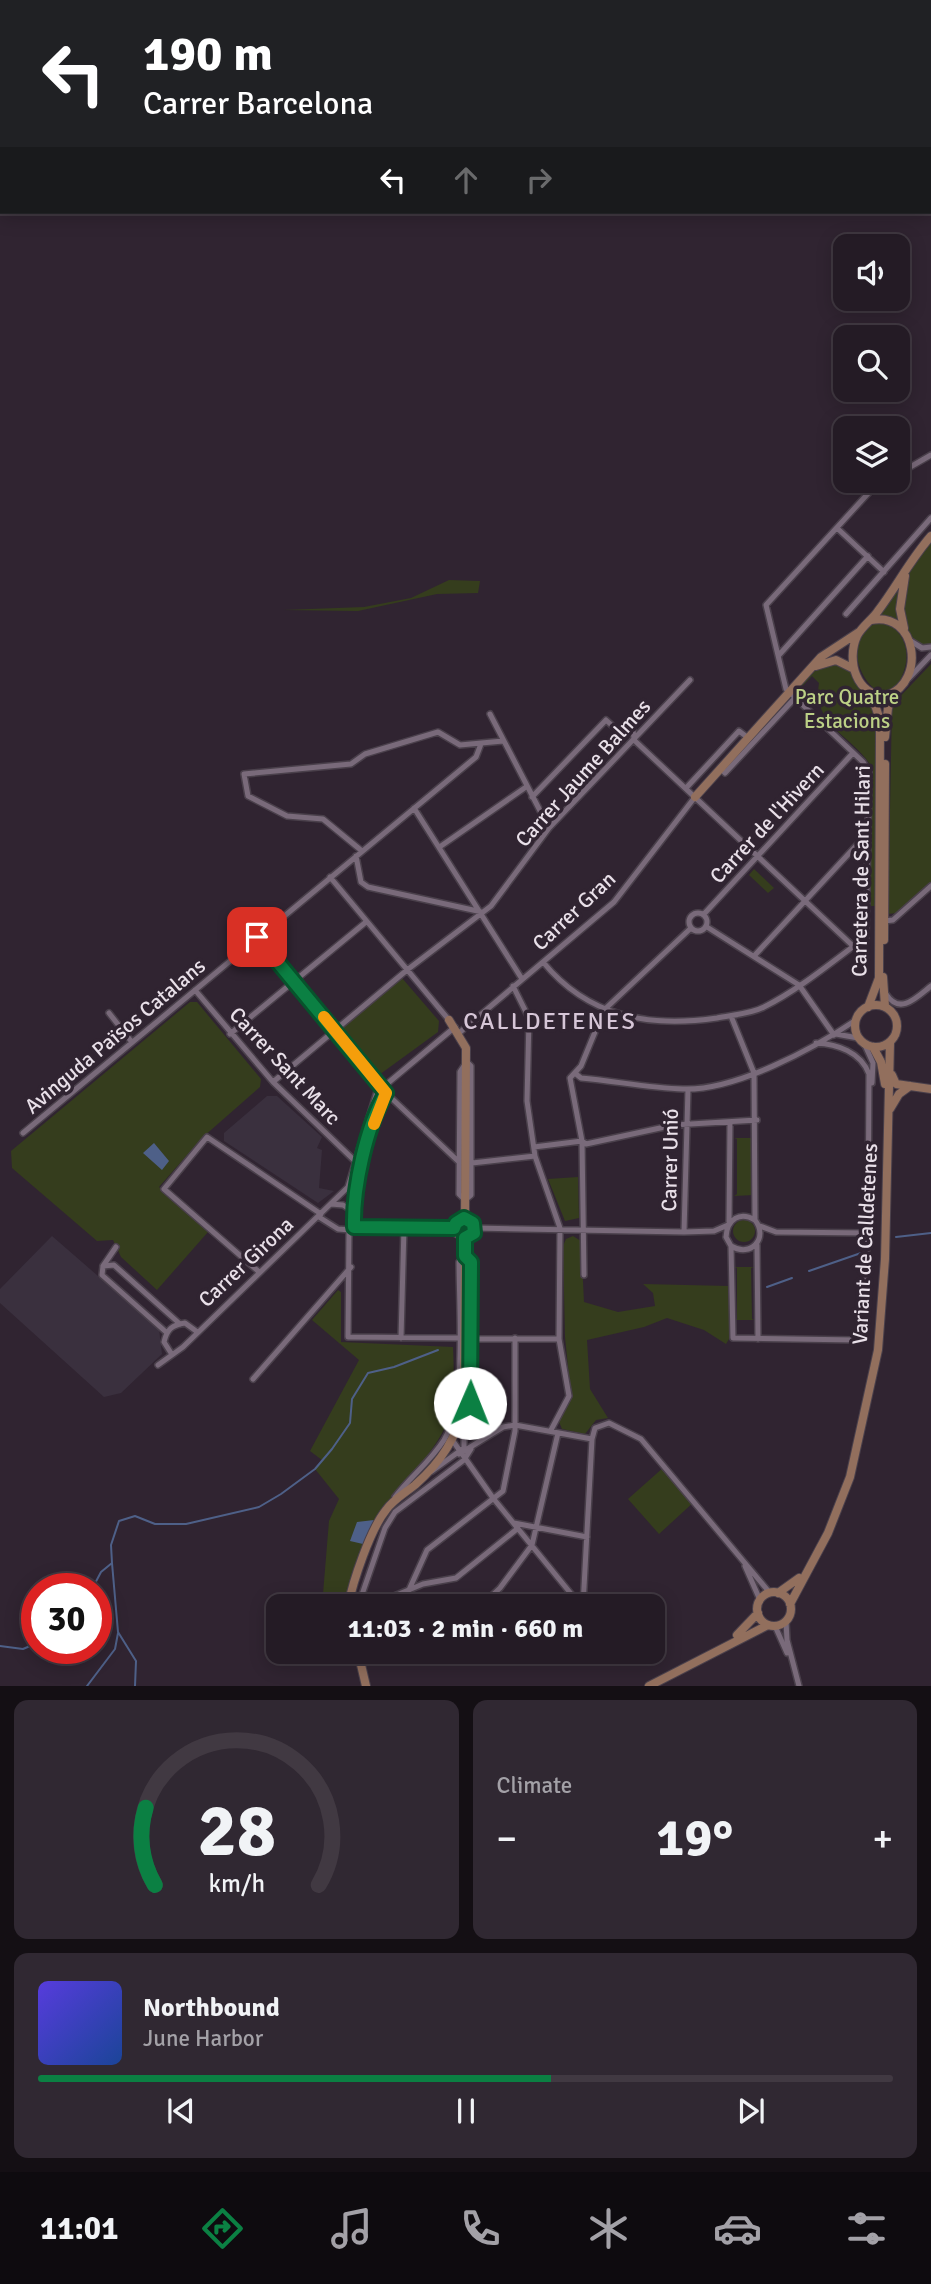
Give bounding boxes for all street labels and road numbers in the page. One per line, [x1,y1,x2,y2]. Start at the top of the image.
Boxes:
street label: Carrer Jaume Balmes [510,694,656,852]
street label: Carrer de l'Hivern [704,757,830,889]
street label: Carretera de Sant Hilari [846,765,876,977]
street label: Carrer Gran [527,866,621,956]
street label: Avinguda Països Catalans [19,953,211,1119]
street label: Carrer Sant Marc [224,1002,346,1130]
street label: Carrer Unió [656,1108,684,1212]
street label: Variant de Calldetenes [847,1143,883,1345]
street label: Carrer Girona [193,1211,299,1313]

